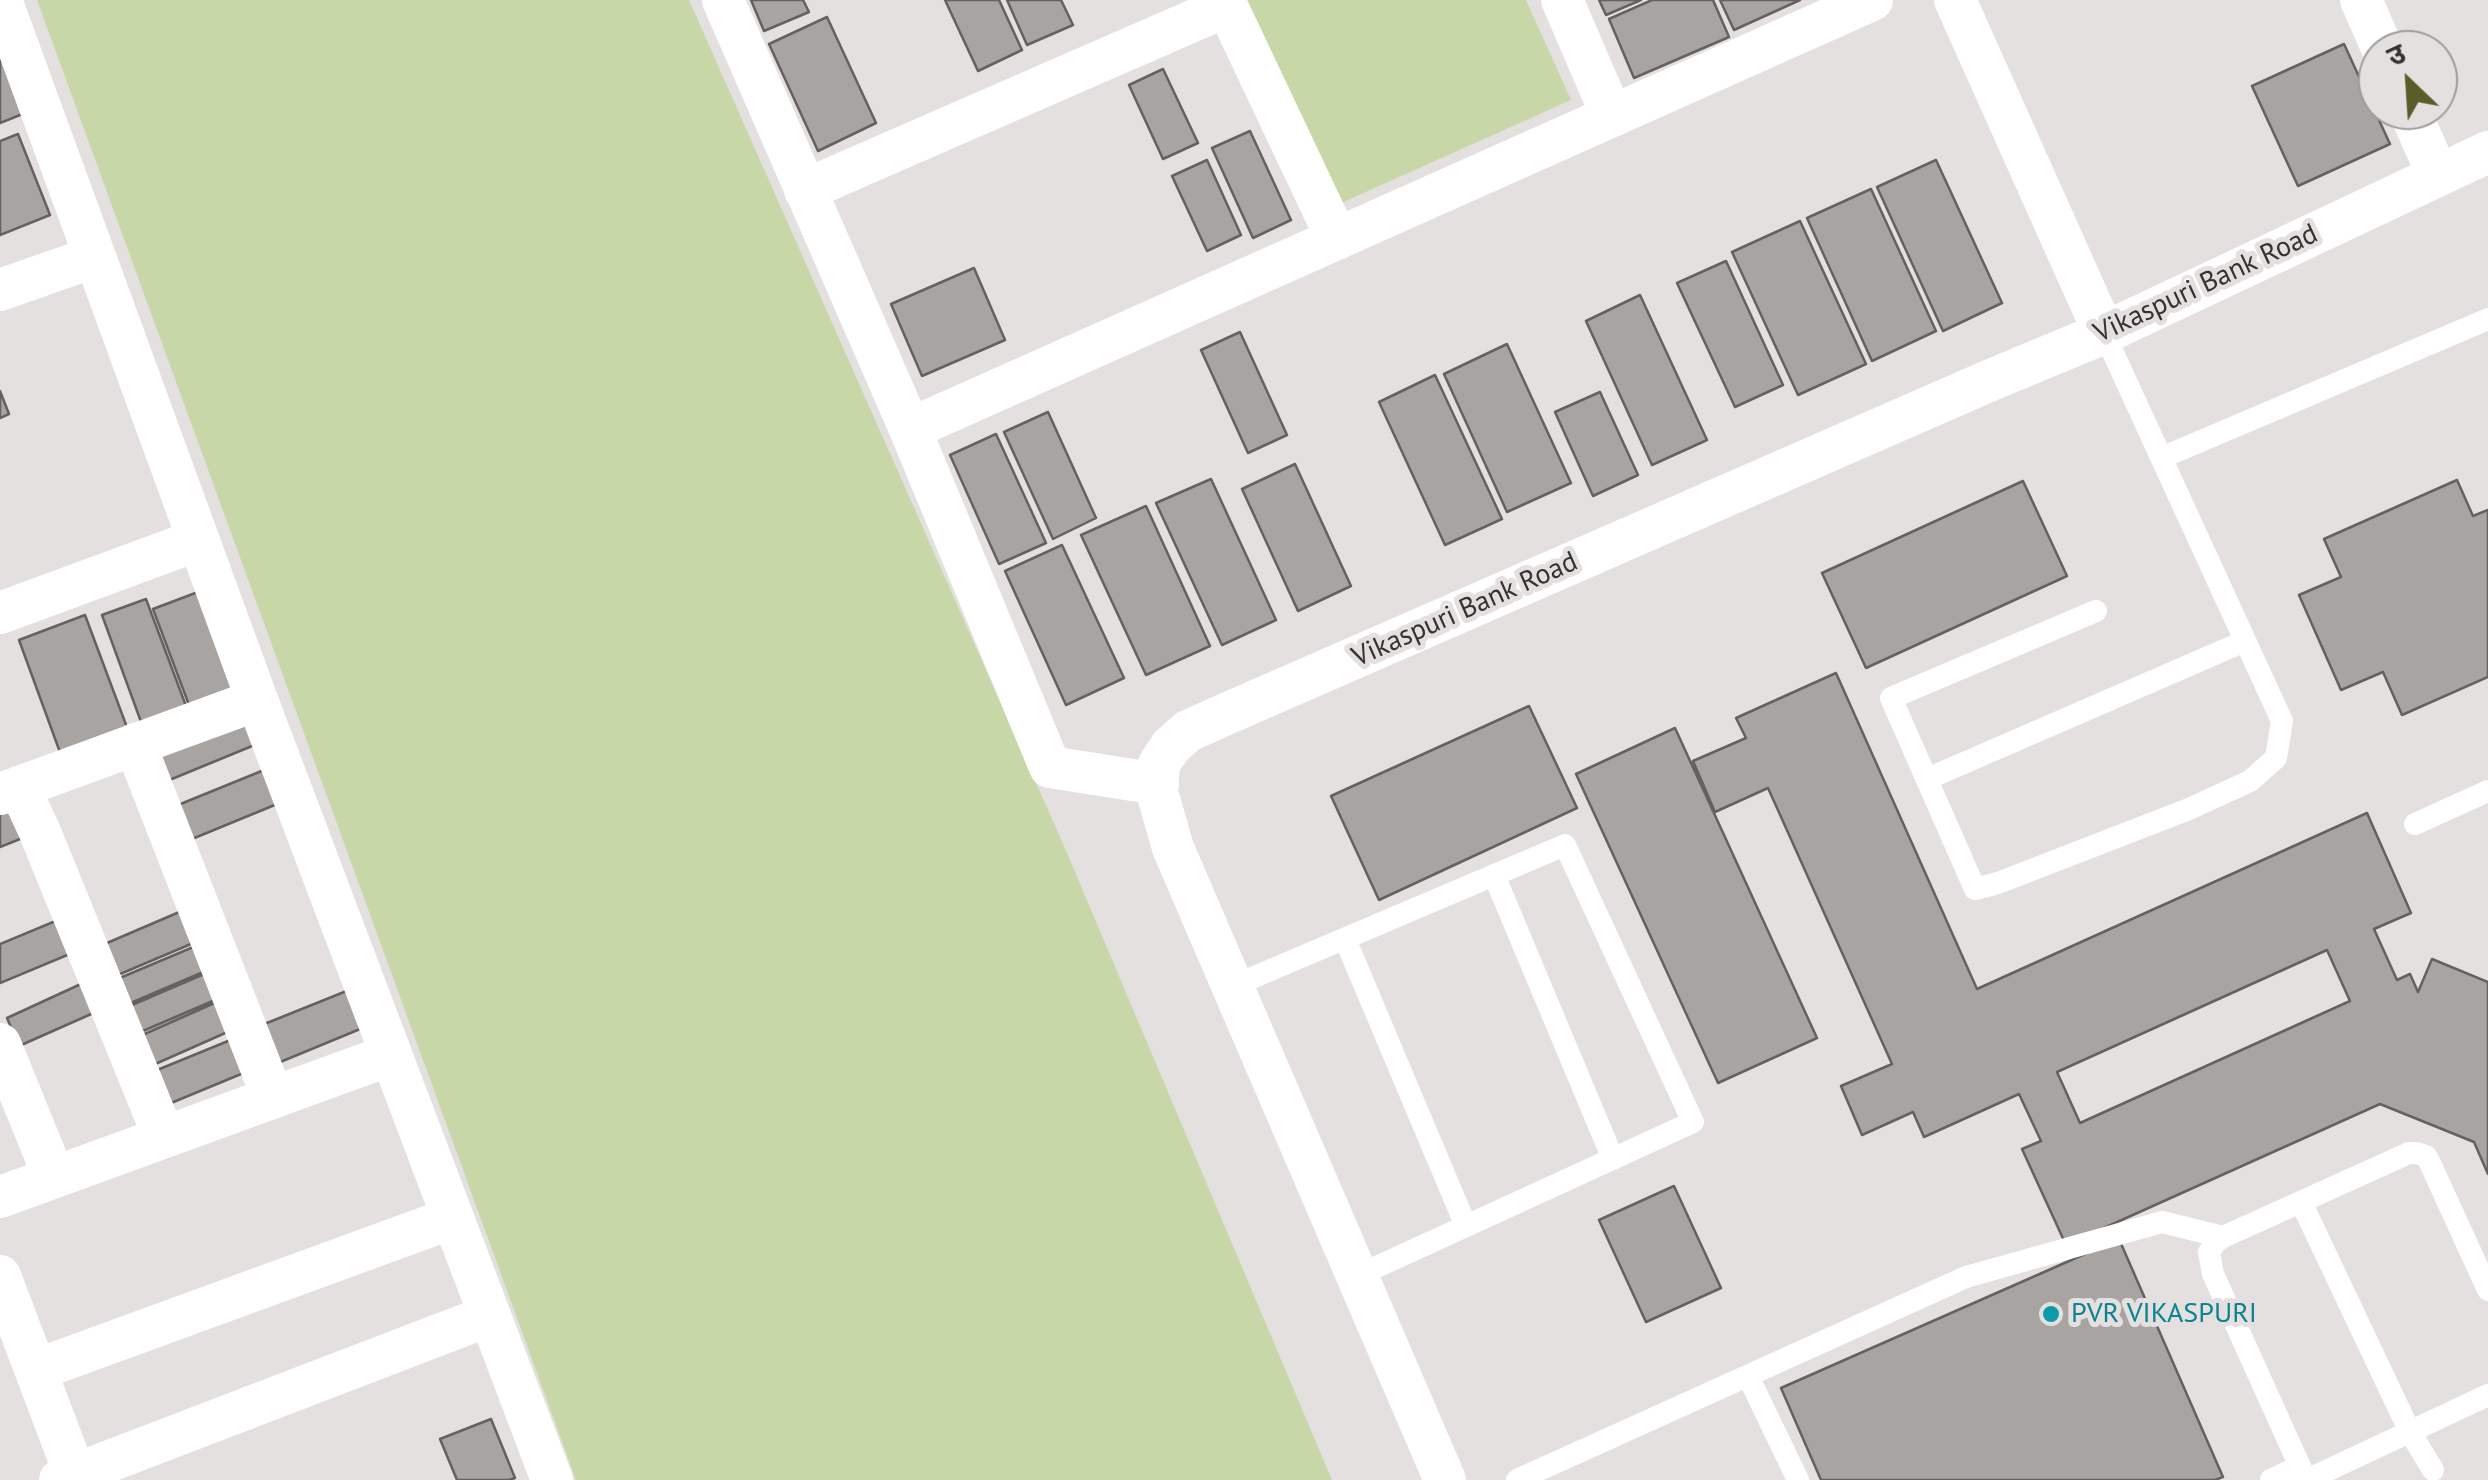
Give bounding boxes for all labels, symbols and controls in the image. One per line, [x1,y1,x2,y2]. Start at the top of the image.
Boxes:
north arrow [2358,30,2458,130]
text: उ [2381,34,2411,74]
street label: Vikaspuri Bank Road [2089,217,2323,351]
street label: Vikaspuri Bank Road [1347,545,1583,675]
place label: PVR VIKASPURI [2071,1297,2257,1331]
marker: PVR VIKASPURI [2040,1303,2062,1325]

